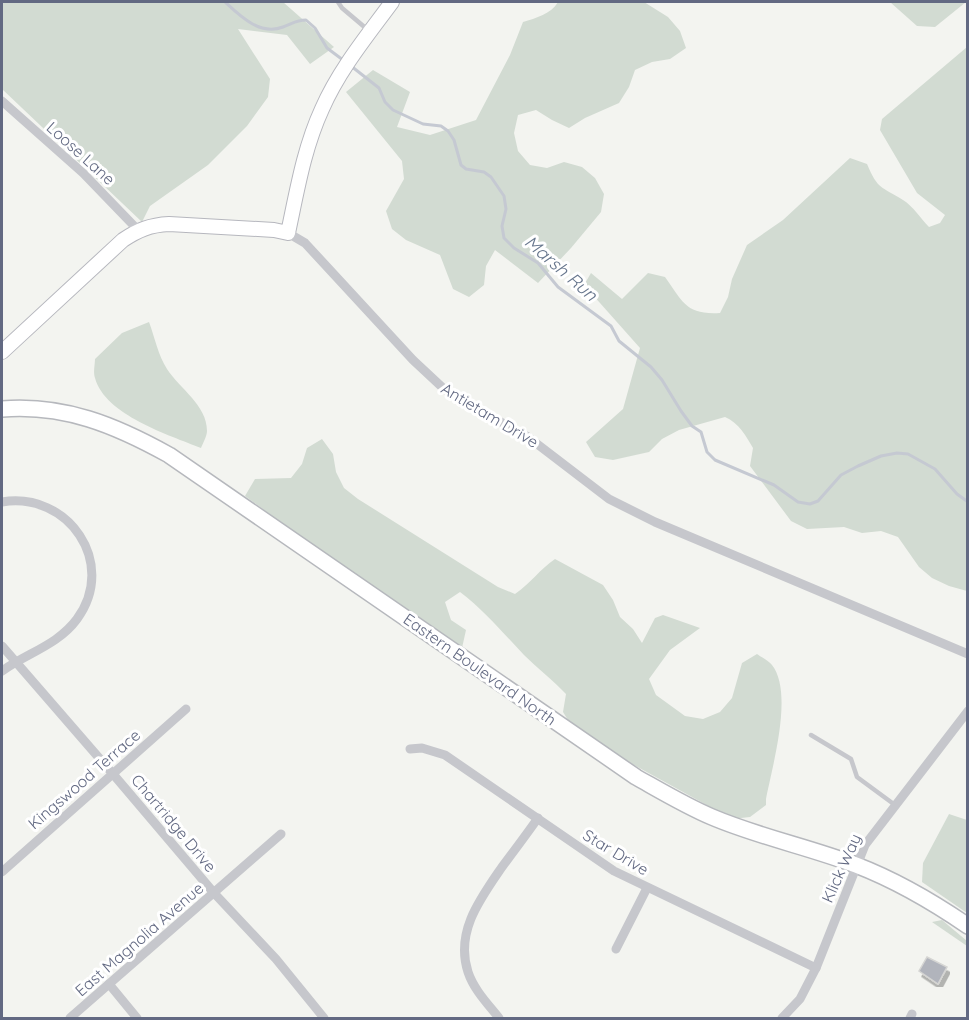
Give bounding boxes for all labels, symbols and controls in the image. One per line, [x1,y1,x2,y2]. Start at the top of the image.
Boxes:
street label: Loose Lane [43,117,119,189]
water label: Marsh Run [520,230,603,306]
street label: Antietam Drive [438,378,542,452]
street label: Eastern Boulevard North [400,609,560,729]
street label: Kingswood Terrace [24,725,144,833]
street label: Chartridge Drive [127,770,221,876]
street label: Star Drive [579,825,653,879]
street label: Klick Way [817,830,865,906]
street label: East Magnolia Avenue [71,878,207,1000]

